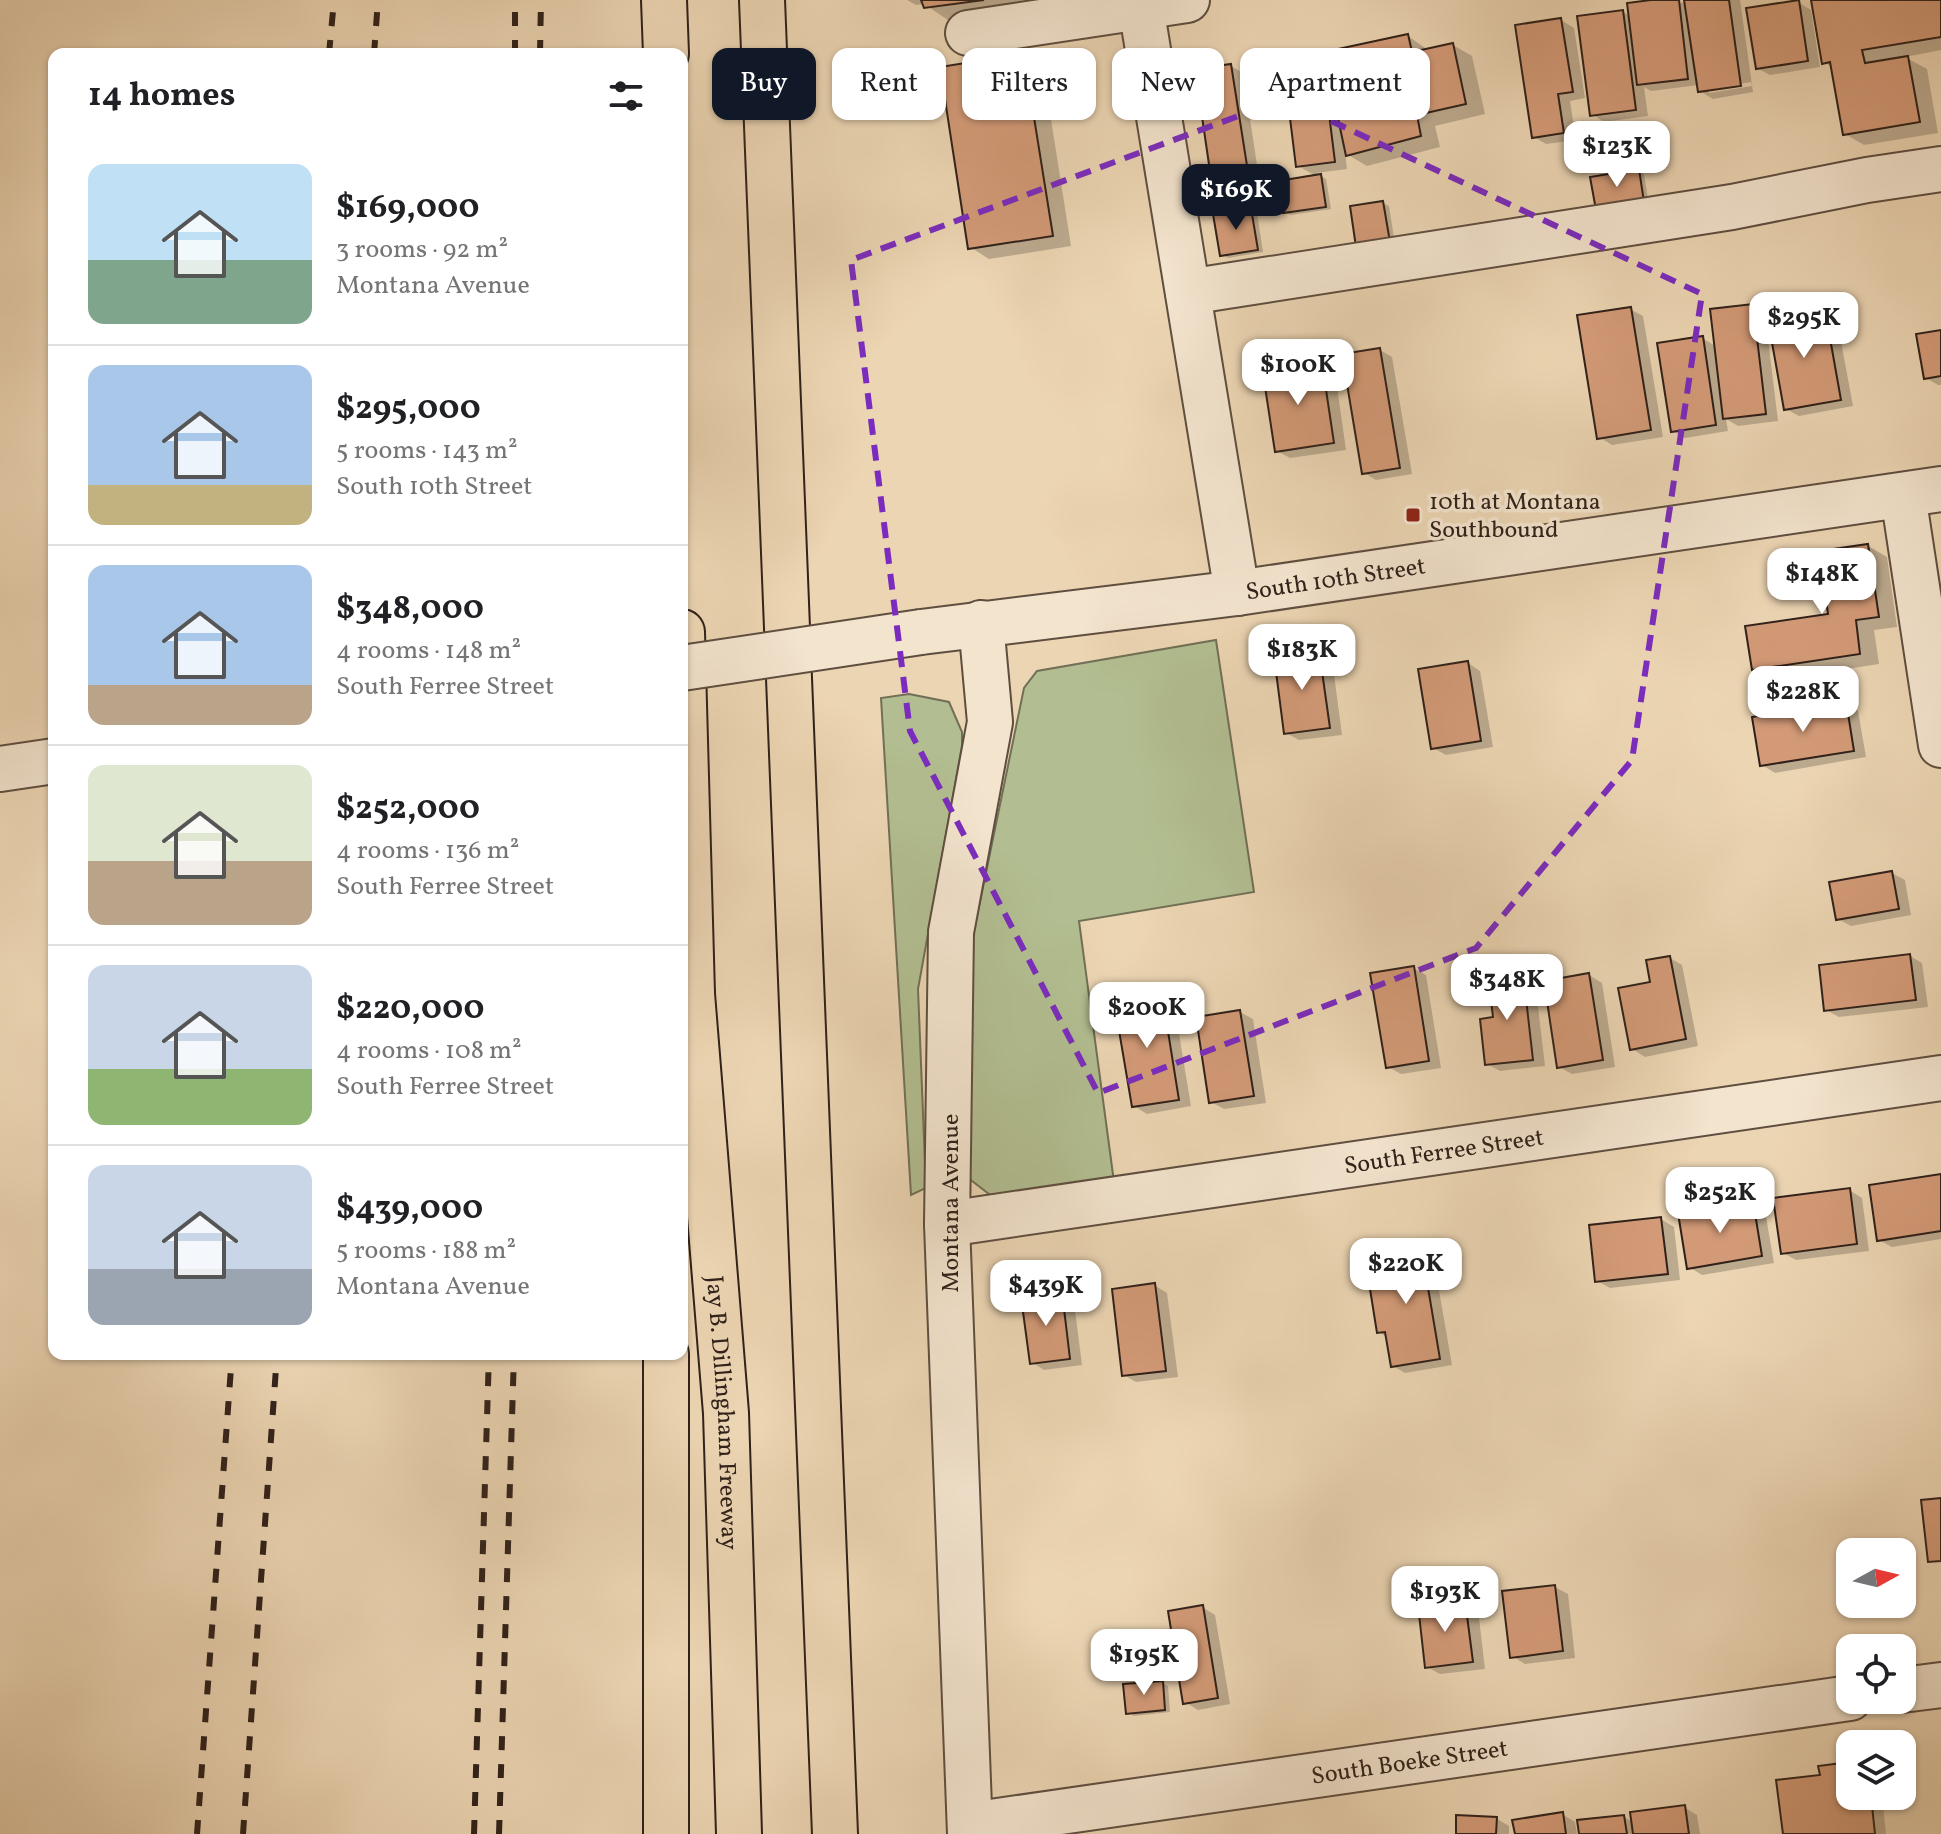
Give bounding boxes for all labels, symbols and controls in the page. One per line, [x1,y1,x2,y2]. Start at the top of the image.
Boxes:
chip: Buy [712,48,816,120]
chip: Rent [832,48,946,120]
chip: Filters [962,48,1096,120]
chip: New [1112,48,1224,120]
chip: Apartment [1240,48,1430,120]
text: 14 homes [88,73,235,120]
icon: filters [604,74,648,118]
pin: $123K [1561,121,1673,189]
text: $123K [1582,129,1652,165]
pin: $169K [1180,164,1292,232]
text: $169K [1200,172,1272,208]
text: $169,000 [336,185,479,232]
icon: home [152,196,248,292]
text: 3 rooms · 92 m² [336,232,508,268]
text: Montana Avenue [336,268,530,304]
pin: $295K [1748,292,1860,360]
text: $295K [1767,300,1841,336]
pin: $100K [1242,339,1354,407]
text: $100K [1260,347,1336,383]
text: $295,000 [336,386,481,433]
icon: home [152,397,248,493]
text: 5 rooms · 143 m² [336,433,518,469]
text: South 10th Street [336,469,532,505]
place label: 10th at Montana Southbound [1429,486,1601,548]
marker: 10th at Montana Southbound [1404,506,1422,524]
pin: $148K [1766,548,1878,616]
street label: South 10th Street [1244,550,1428,610]
text: $148K [1785,556,1859,592]
text: $348,000 [336,586,484,633]
icon: home [152,597,248,693]
pin: $183K [1246,624,1358,692]
text: $183K [1266,632,1338,668]
text: 4 rooms · 148 m² [336,633,521,669]
pin: $228K [1747,666,1859,734]
text: South Ferree Street [336,669,554,705]
text: $228K [1766,674,1840,710]
text: $252,000 [336,786,480,833]
icon: home [152,797,248,893]
text: 4 rooms · 136 m² [336,833,519,869]
text: South Ferree Street [336,869,554,905]
pin: $348K [1451,954,1563,1022]
text: $348K [1469,962,1545,998]
pin: $200K [1091,982,1203,1050]
text: $220,000 [336,986,484,1033]
text: $200K [1107,990,1187,1026]
icon: home [152,997,248,1093]
text: 4 rooms · 108 m² [336,1033,522,1069]
text: South Ferree Street [336,1069,554,1105]
street label: Montana Avenue [935,1114,969,1292]
street label: South Ferree Street [1342,1122,1546,1184]
pin: $252K [1664,1167,1776,1235]
text: $252K [1684,1175,1756,1211]
text: $439,000 [336,1186,483,1233]
icon: home [152,1197,248,1293]
text: 5 rooms · 188 m² [336,1233,516,1269]
pin: $220K [1350,1238,1462,1306]
text: $220K [1368,1246,1444,1282]
pin: $439K [990,1260,1102,1328]
text: $439K [1008,1268,1084,1304]
text: Montana Avenue [336,1269,530,1305]
street label: Jay B. Dillingham Freeway [696,1274,745,1551]
north arrow [1836,1538,1916,1618]
map controls [1836,1538,1916,1810]
pin: $193K [1389,1566,1501,1634]
text: $193K [1409,1574,1481,1610]
pin: $195K [1088,1629,1200,1697]
button: locate [1836,1634,1916,1714]
text: $195K [1109,1637,1179,1673]
button: layers [1836,1730,1916,1810]
street label: South Boeke Street [1309,1733,1510,1795]

